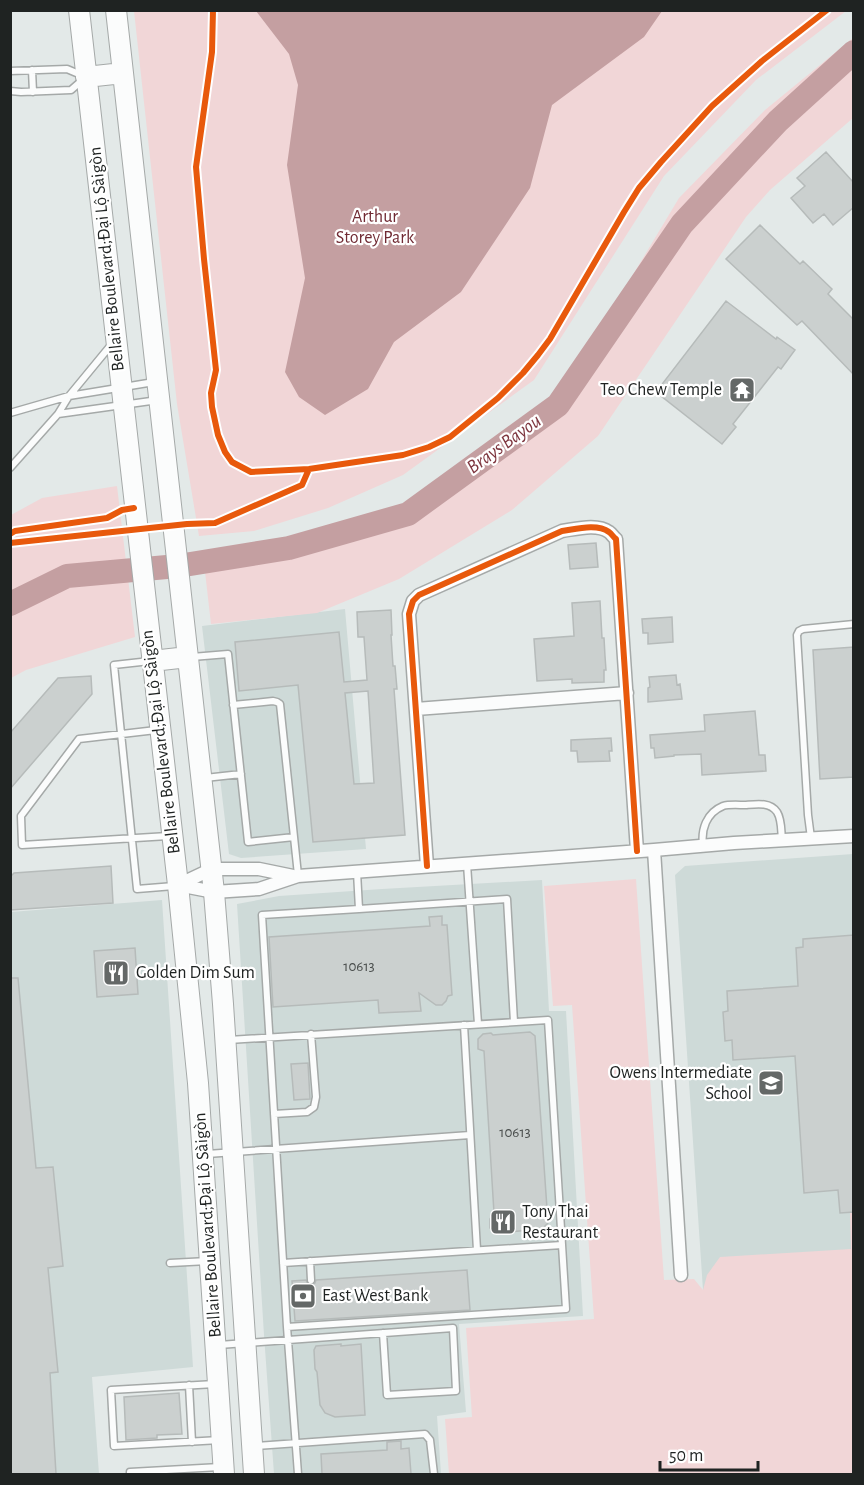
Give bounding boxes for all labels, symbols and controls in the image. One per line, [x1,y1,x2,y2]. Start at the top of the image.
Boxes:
street label: Bellaire Boulevard;Đại Lộ Sàigòn [86,146,128,372]
park label: Arthur Storey Park [336,208,415,247]
temple icon: Teo Chew Temple [727,375,757,405]
place label: Teo Chew Temple [600,381,722,399]
water label: Brays Bayou [463,410,545,478]
street label: Bellaire Boulevard;Đại Lộ Sàigòn [138,629,184,855]
restaurant icon: Golden Dim Sum [101,958,131,988]
house number: 10613 [343,959,375,974]
place label: Golden Dim Sum [136,964,255,982]
place label: Owens Intermediate School [609,1064,752,1103]
school or university icon: Owens Intermediate School [756,1068,786,1098]
street label: Bellaire Boulevard;Đại Lộ Sàigòn [191,1112,225,1338]
house number: 10613 [499,1125,531,1140]
place label: Tony Thai Restaurant [522,1203,598,1242]
restaurant icon: Tony Thai Restaurant [488,1207,518,1237]
bank icon: East West Bank [288,1281,318,1311]
place label: East West Bank [322,1287,429,1305]
scale bar [660,1434,758,1472]
text: 50 m [669,1447,703,1465]

